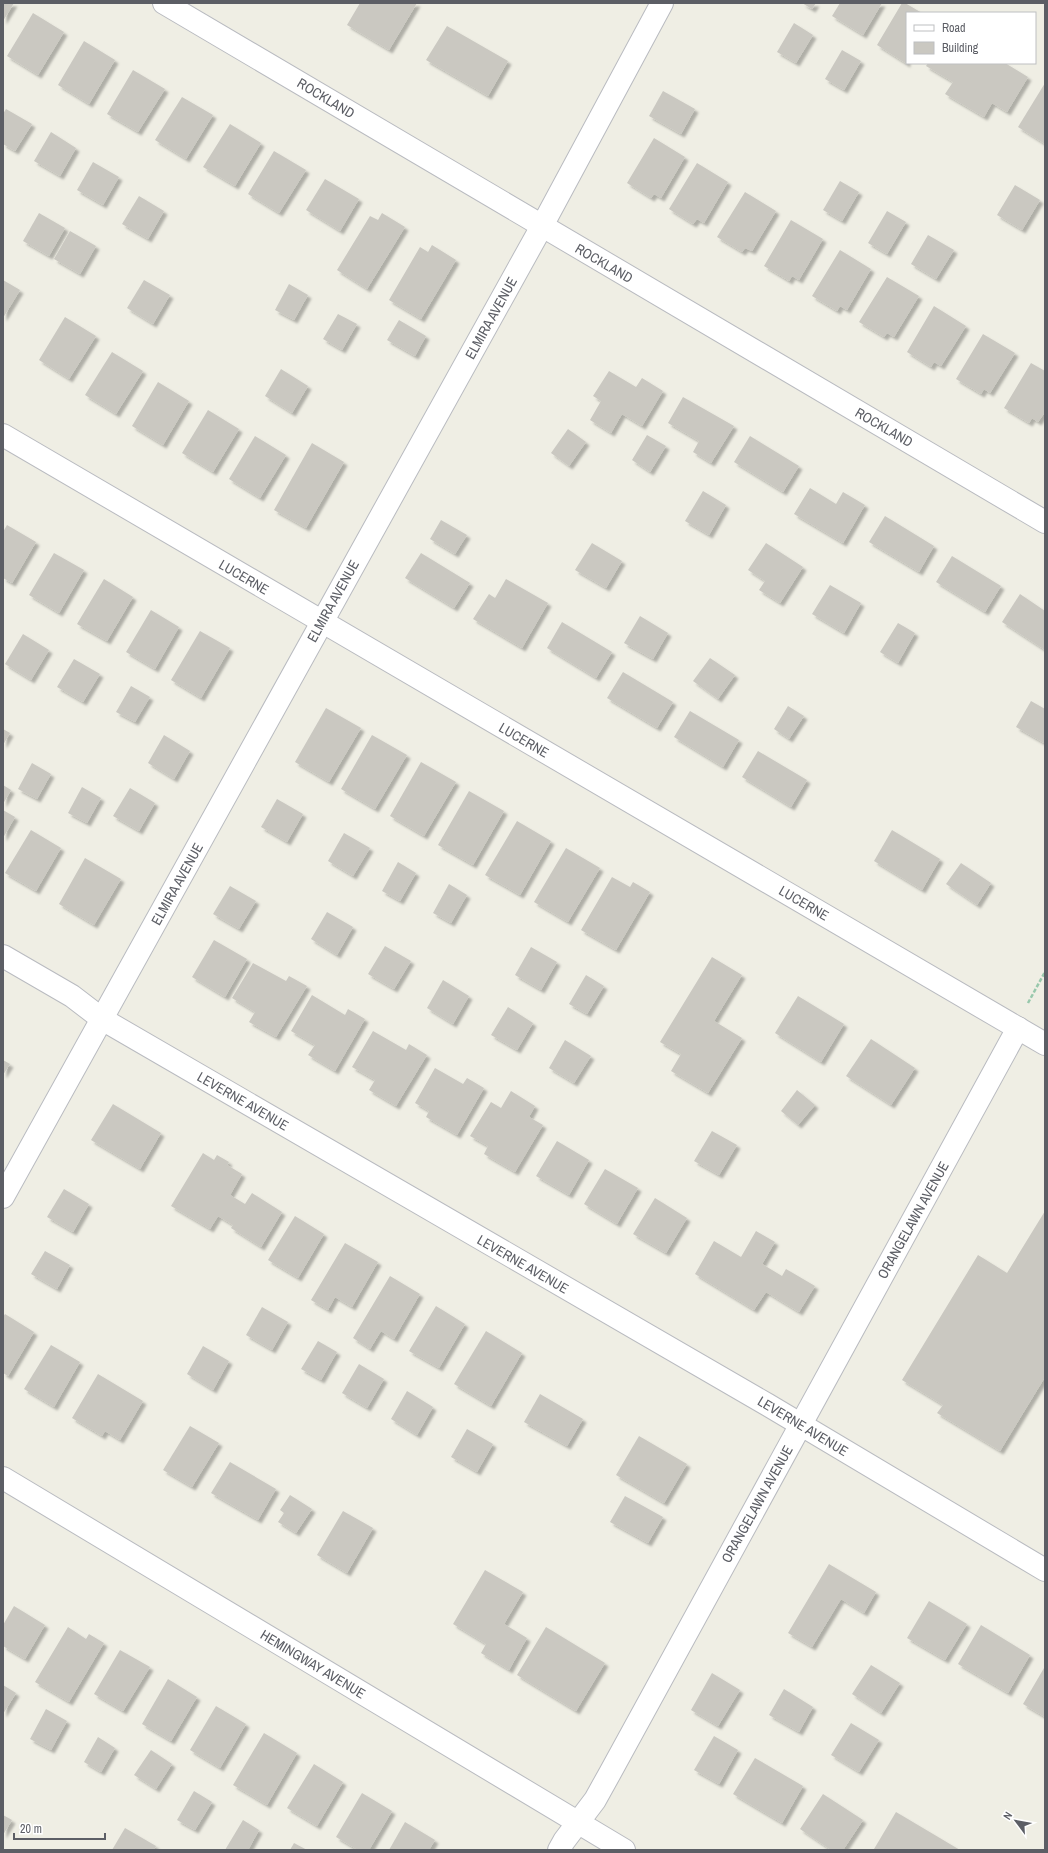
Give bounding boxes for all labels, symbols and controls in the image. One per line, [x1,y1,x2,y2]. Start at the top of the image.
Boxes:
legend [906,12,1036,64]
text: Road [942,20,966,36]
text: Building [942,40,979,56]
street label: ROCKLAND [294,74,358,122]
street label: ROCKLAND [572,239,636,287]
street label: ELMIRA AVENUE [461,274,521,362]
street label: ROCKLAND [852,403,916,451]
street label: LUCERNE [216,555,272,599]
street label: ELMIRA AVENUE [303,557,363,645]
street label: LUCERNE [496,718,552,762]
street label: ELMIRA AVENUE [147,840,207,928]
street label: LUCERNE [776,881,832,925]
street label: LEVERNE AVENUE [194,1068,292,1134]
street label: ORANGELAWN AVENUE [873,1158,953,1282]
street label: LEVERNE AVENUE [474,1231,572,1297]
street label: LEVERNE AVENUE [754,1392,852,1460]
street label: ORANGELAWN AVENUE [717,1442,797,1566]
street label: HEMINGWAY AVENUE [257,1625,369,1703]
north arrow [996,1801,1036,1841]
text: N [1000,1809,1015,1822]
scale bar [14,1815,105,1841]
text: 20 m [20,1821,42,1837]

